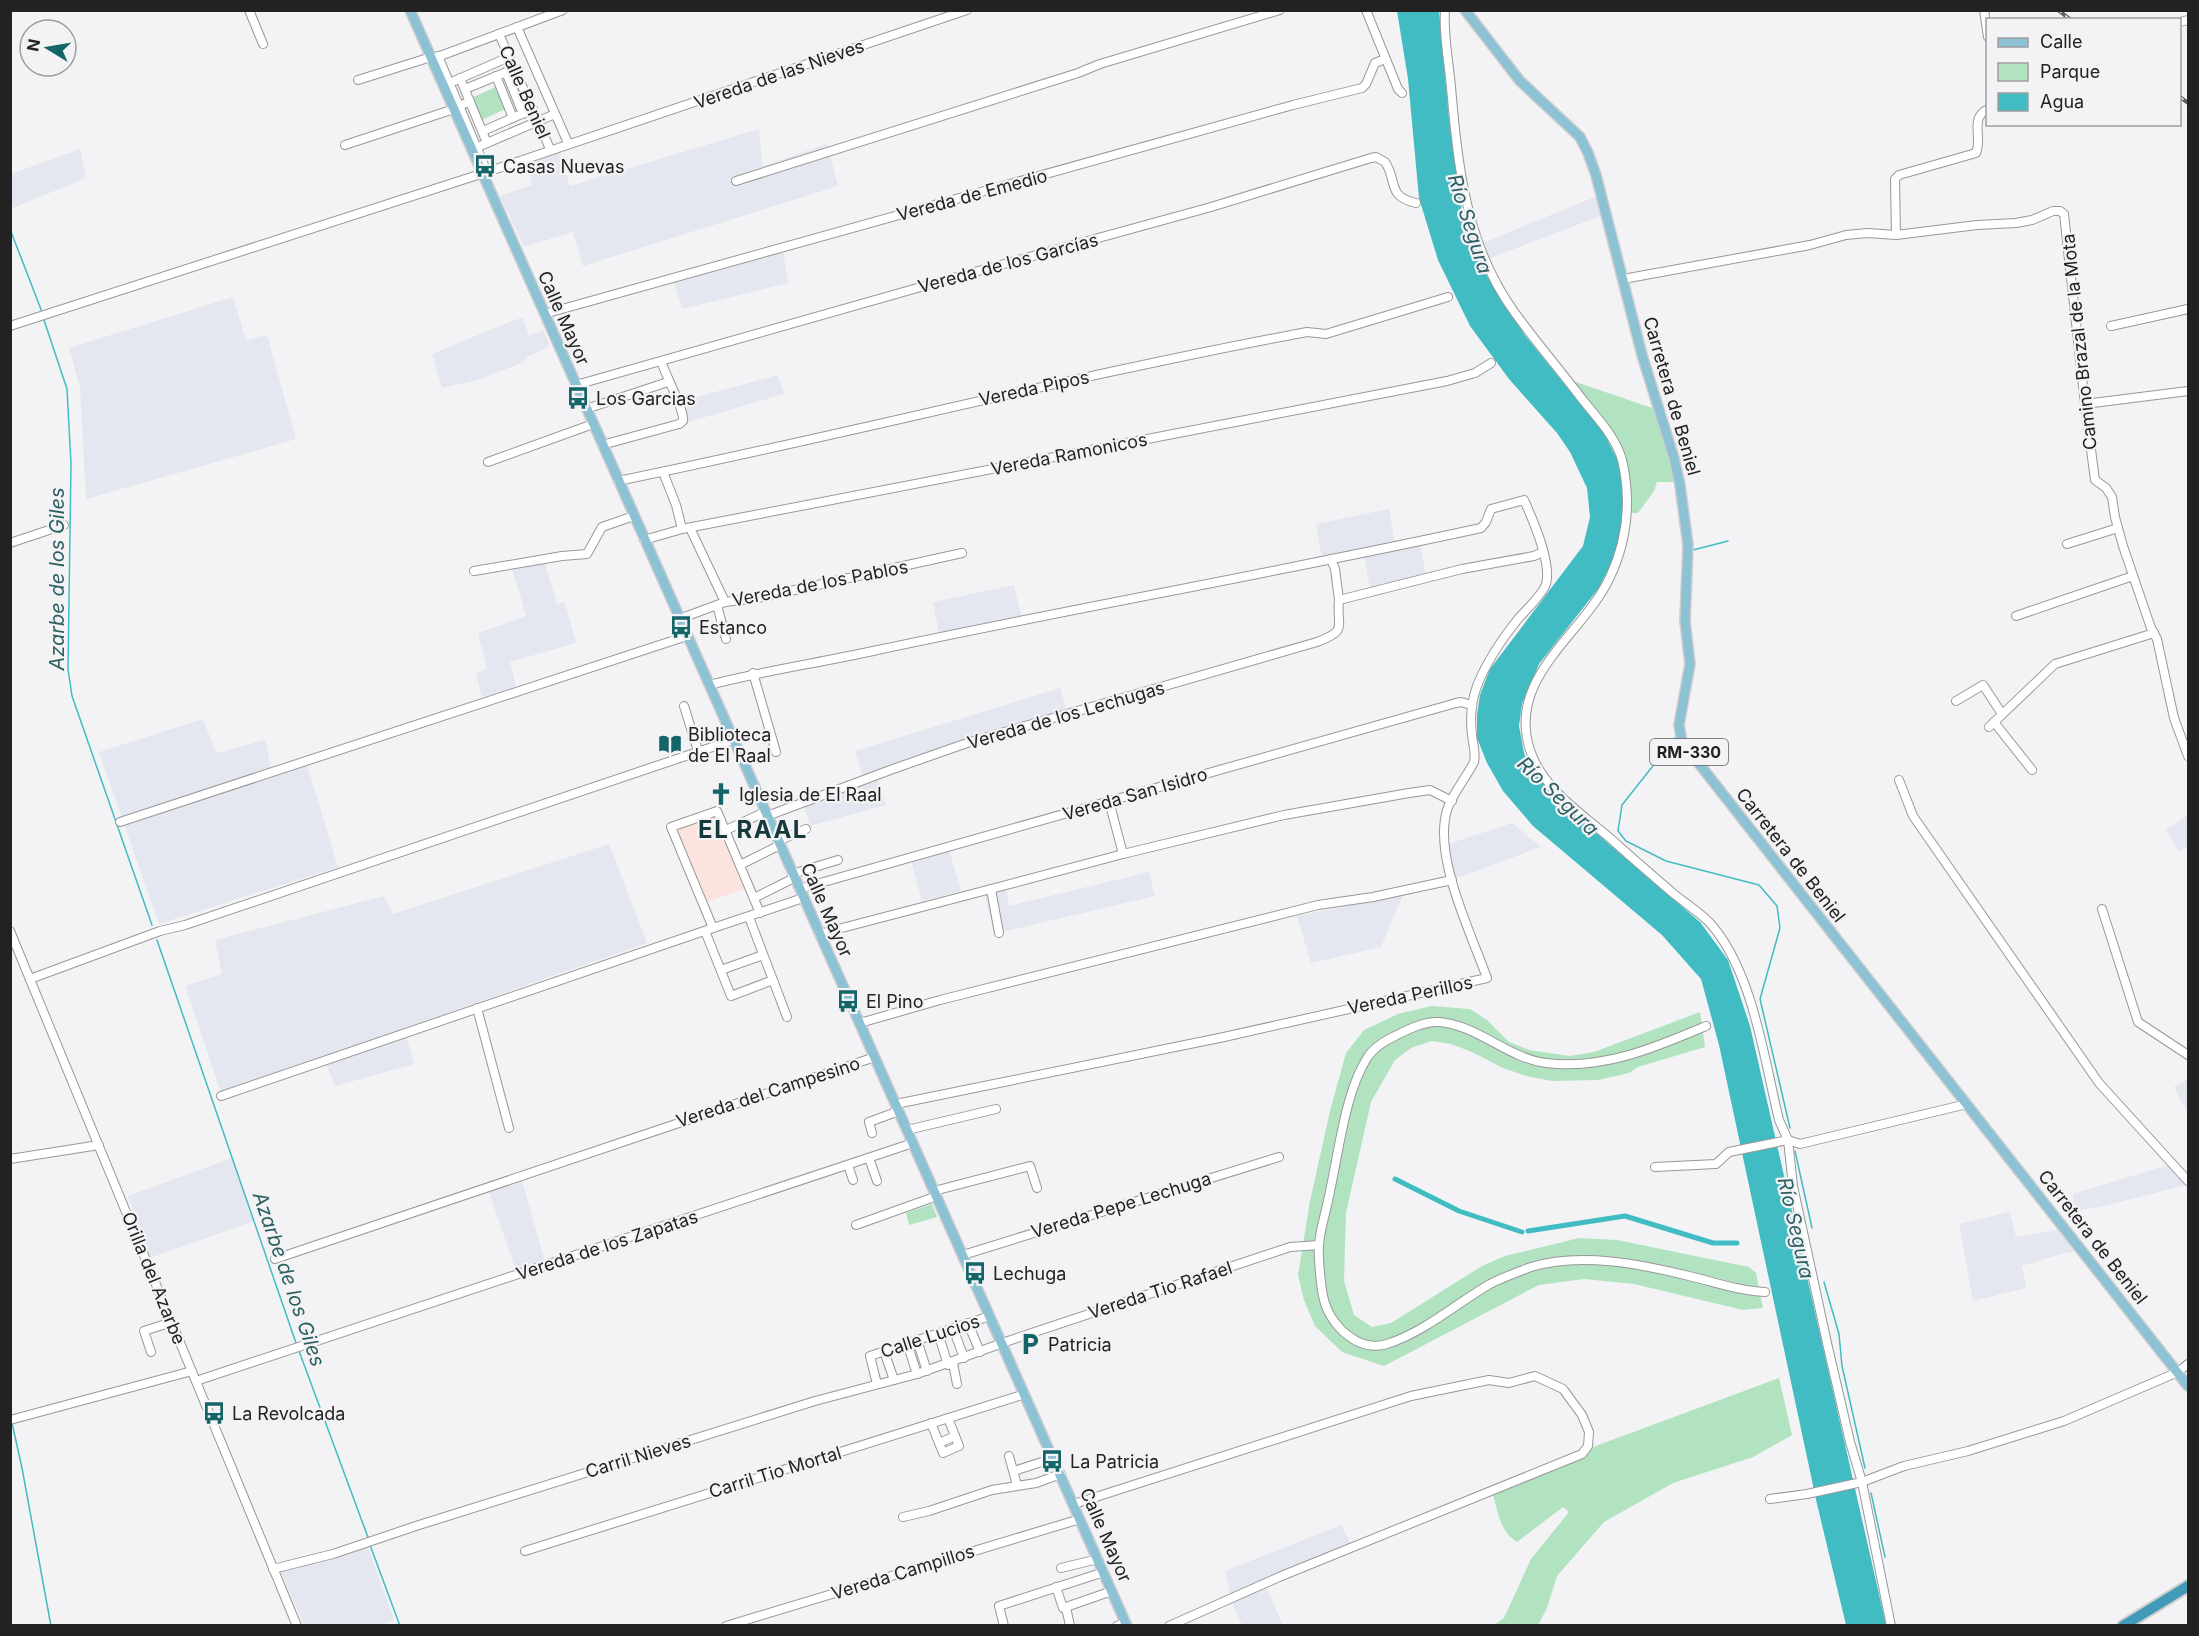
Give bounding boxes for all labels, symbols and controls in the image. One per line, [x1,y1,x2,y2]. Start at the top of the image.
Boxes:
north arrow [18,18,78,78]
legend [1986,18,2181,126]
text: Calle [2040,31,2082,52]
street label: Vereda de las Nieves [691,35,867,113]
text: N [22,37,44,53]
street label: Calle Beniel [495,42,555,142]
text: Parque [2040,61,2100,82]
text: Agua [2040,91,2084,112]
bus stop icon: Casas Nuevas [472,153,498,179]
place label: Casas Nuevas [503,156,624,177]
street label: Vereda de Emedio [894,165,1050,225]
water label: Río Segura [1443,171,1497,277]
street label: Vereda de los Garcías [916,229,1100,297]
street label: Camino Brazal de la Mota [2057,233,2101,451]
street label: Calle Mayor [534,268,594,369]
street label: Carretera de Beniel [1639,314,1705,478]
street label: Vereda Pipos [977,366,1091,410]
bus stop icon: Los Garcias [565,385,591,411]
place label: Los Garcias [596,388,696,409]
street label: Vereda Ramonicos [989,429,1149,479]
water label: Azarbe de los Giles [45,487,69,672]
street label: Vereda de los Pablos [730,556,910,610]
bus stop icon: Estanco [668,614,694,640]
place label: Estanco [699,617,767,638]
street label: Vereda de los Lechugas [965,677,1167,753]
place label: Biblioteca de El Raal [688,724,771,766]
library icon: Biblioteca de El Raal [657,731,683,757]
road number: RM-330 [1650,739,1728,765]
water label: Río Segura [1513,752,1603,840]
street label: Vereda San Isidro [1060,763,1210,825]
church icon: Iglesia de El Raal [708,781,734,807]
place label: Iglesia de El Raal [739,784,882,805]
street label: Carretera de Beniel [1732,784,1850,926]
district label: EL RAAL [698,815,808,844]
street label: Calle Mayor [797,860,857,961]
street label: Vereda Perillos [1345,971,1475,1019]
bus stop icon: El Pino [835,988,861,1014]
place label: El Pino [866,991,924,1012]
street label: Vereda del Campesino [673,1052,863,1132]
street label: Carretera de Beniel [2034,1166,2152,1308]
street label: Vereda Pepe Lechuga [1029,1168,1213,1242]
water label: Río Segura [1773,1175,1819,1281]
water label: Azarbe de los Giles [248,1188,330,1369]
street label: Vereda de los Zapatas [514,1206,700,1284]
street label: Orilla del Azarbe [118,1209,190,1347]
street label: Vereda Tio Rafael [1085,1257,1235,1323]
bus stop icon: Lechuga [962,1260,988,1286]
place label: Lechuga [993,1263,1066,1284]
street label: Calle Lucios [878,1310,982,1362]
parking icon: Patricia [1017,1331,1043,1357]
place label: Patricia [1048,1334,1112,1355]
bus stop icon: La Revolcada [201,1400,227,1426]
place label: La Revolcada [232,1403,345,1424]
street label: Carril Nieves [583,1430,693,1482]
street label: Carril Tio Mortal [706,1442,844,1502]
bus stop icon: La Patricia [1039,1448,1065,1474]
place label: La Patricia [1070,1451,1159,1472]
street label: Calle Mayor [1076,1485,1136,1586]
street label: Vereda Campillos [829,1540,977,1604]

